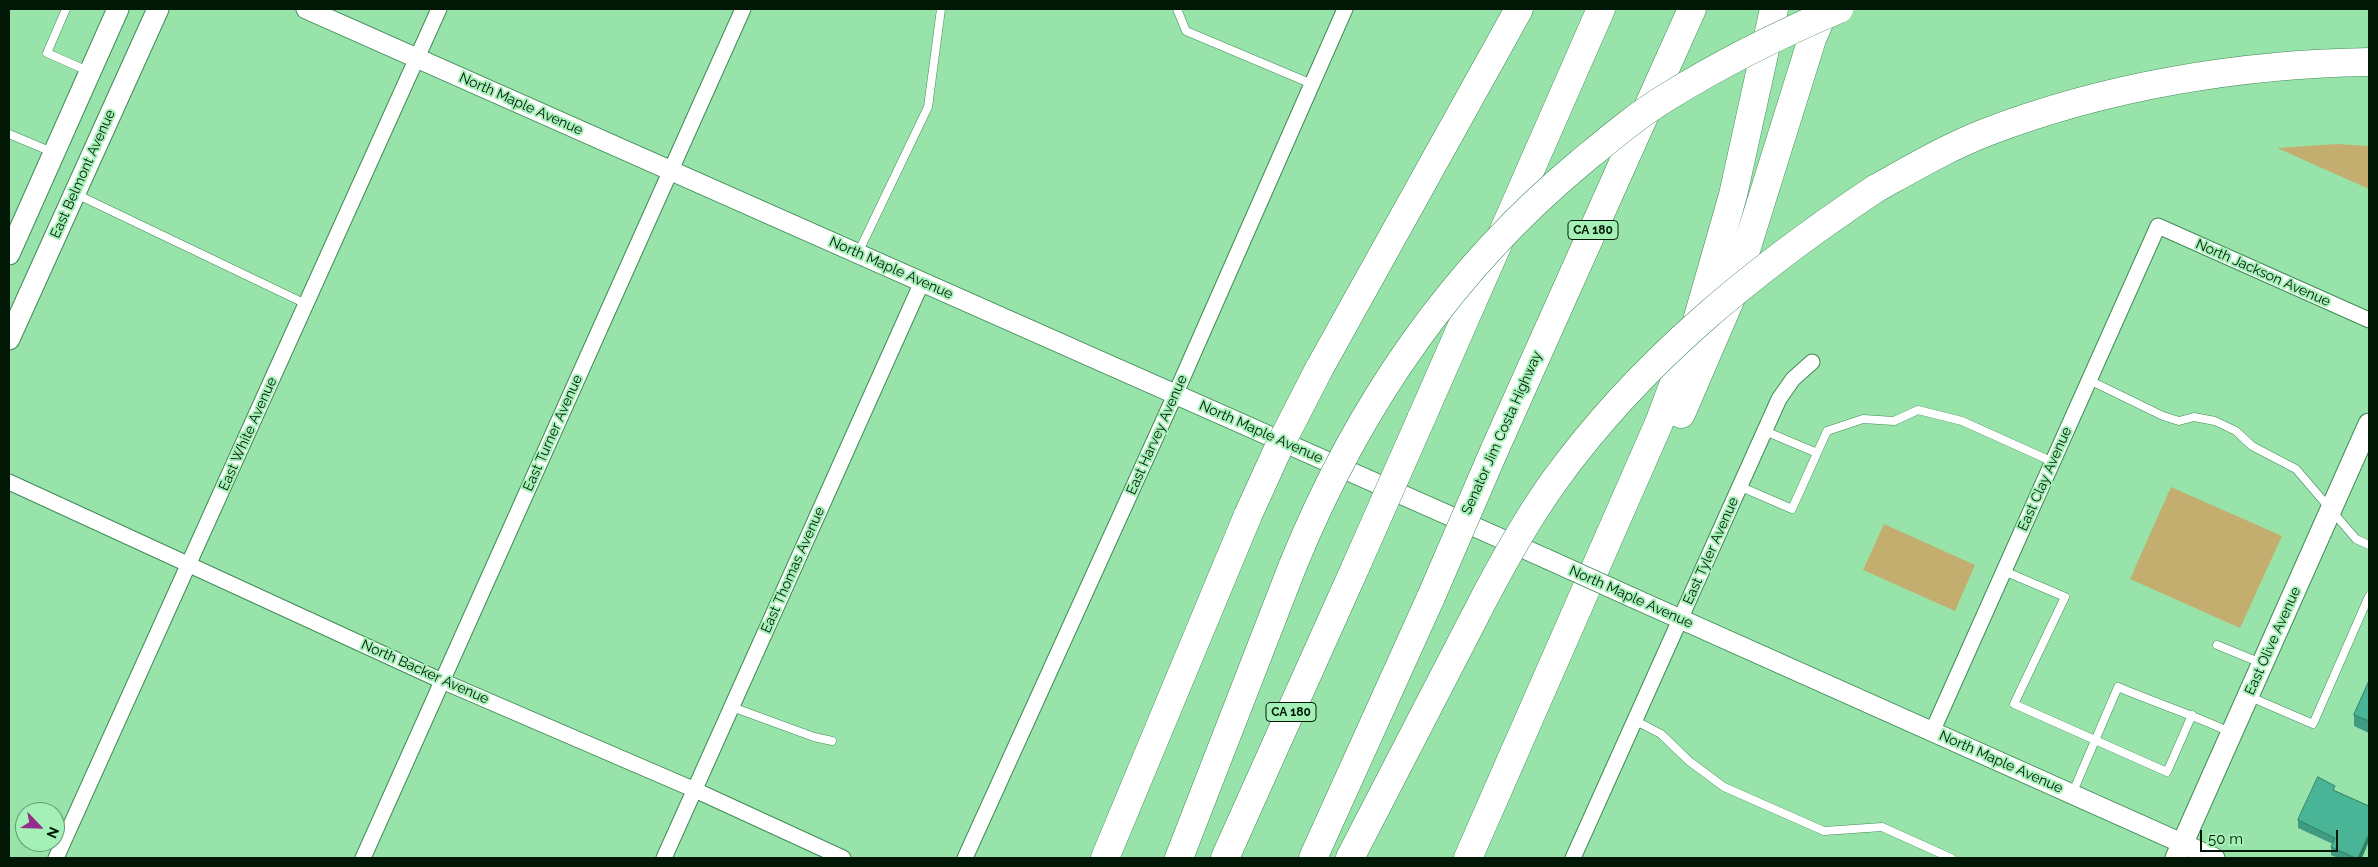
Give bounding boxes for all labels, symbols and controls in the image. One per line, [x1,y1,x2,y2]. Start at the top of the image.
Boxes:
street label: North Maple Avenue [457,69,585,139]
street label: East Belmont Avenue [47,107,119,241]
road number: CA 180 [1568,220,1618,240]
street label: North Maple Avenue [827,233,955,303]
street label: North Jackson Avenue [2193,236,2333,310]
street label: Senator Jim Costa Highway [1458,349,1546,517]
street label: East Turner Avenue [520,372,586,494]
street label: East Harvey Avenue [1123,372,1191,498]
street label: East White Avenue [215,375,281,493]
street label: North Maple Avenue [1197,397,1325,467]
street label: East Clay Avenue [2014,424,2076,534]
street label: East Tyler Avenue [1680,495,1742,607]
street label: East Thomas Avenue [758,504,828,636]
street label: North Maple Avenue [1567,562,1695,632]
street label: East Olive Avenue [2242,584,2304,698]
street label: North Backer Avenue [359,636,491,708]
road number: CA 180 [1266,702,1316,722]
street label: North Maple Avenue [1937,727,2065,797]
north arrow [15,802,65,852]
scale bar [2203,820,2340,852]
text: N [43,825,62,841]
text: 50 m [2208,830,2243,848]

